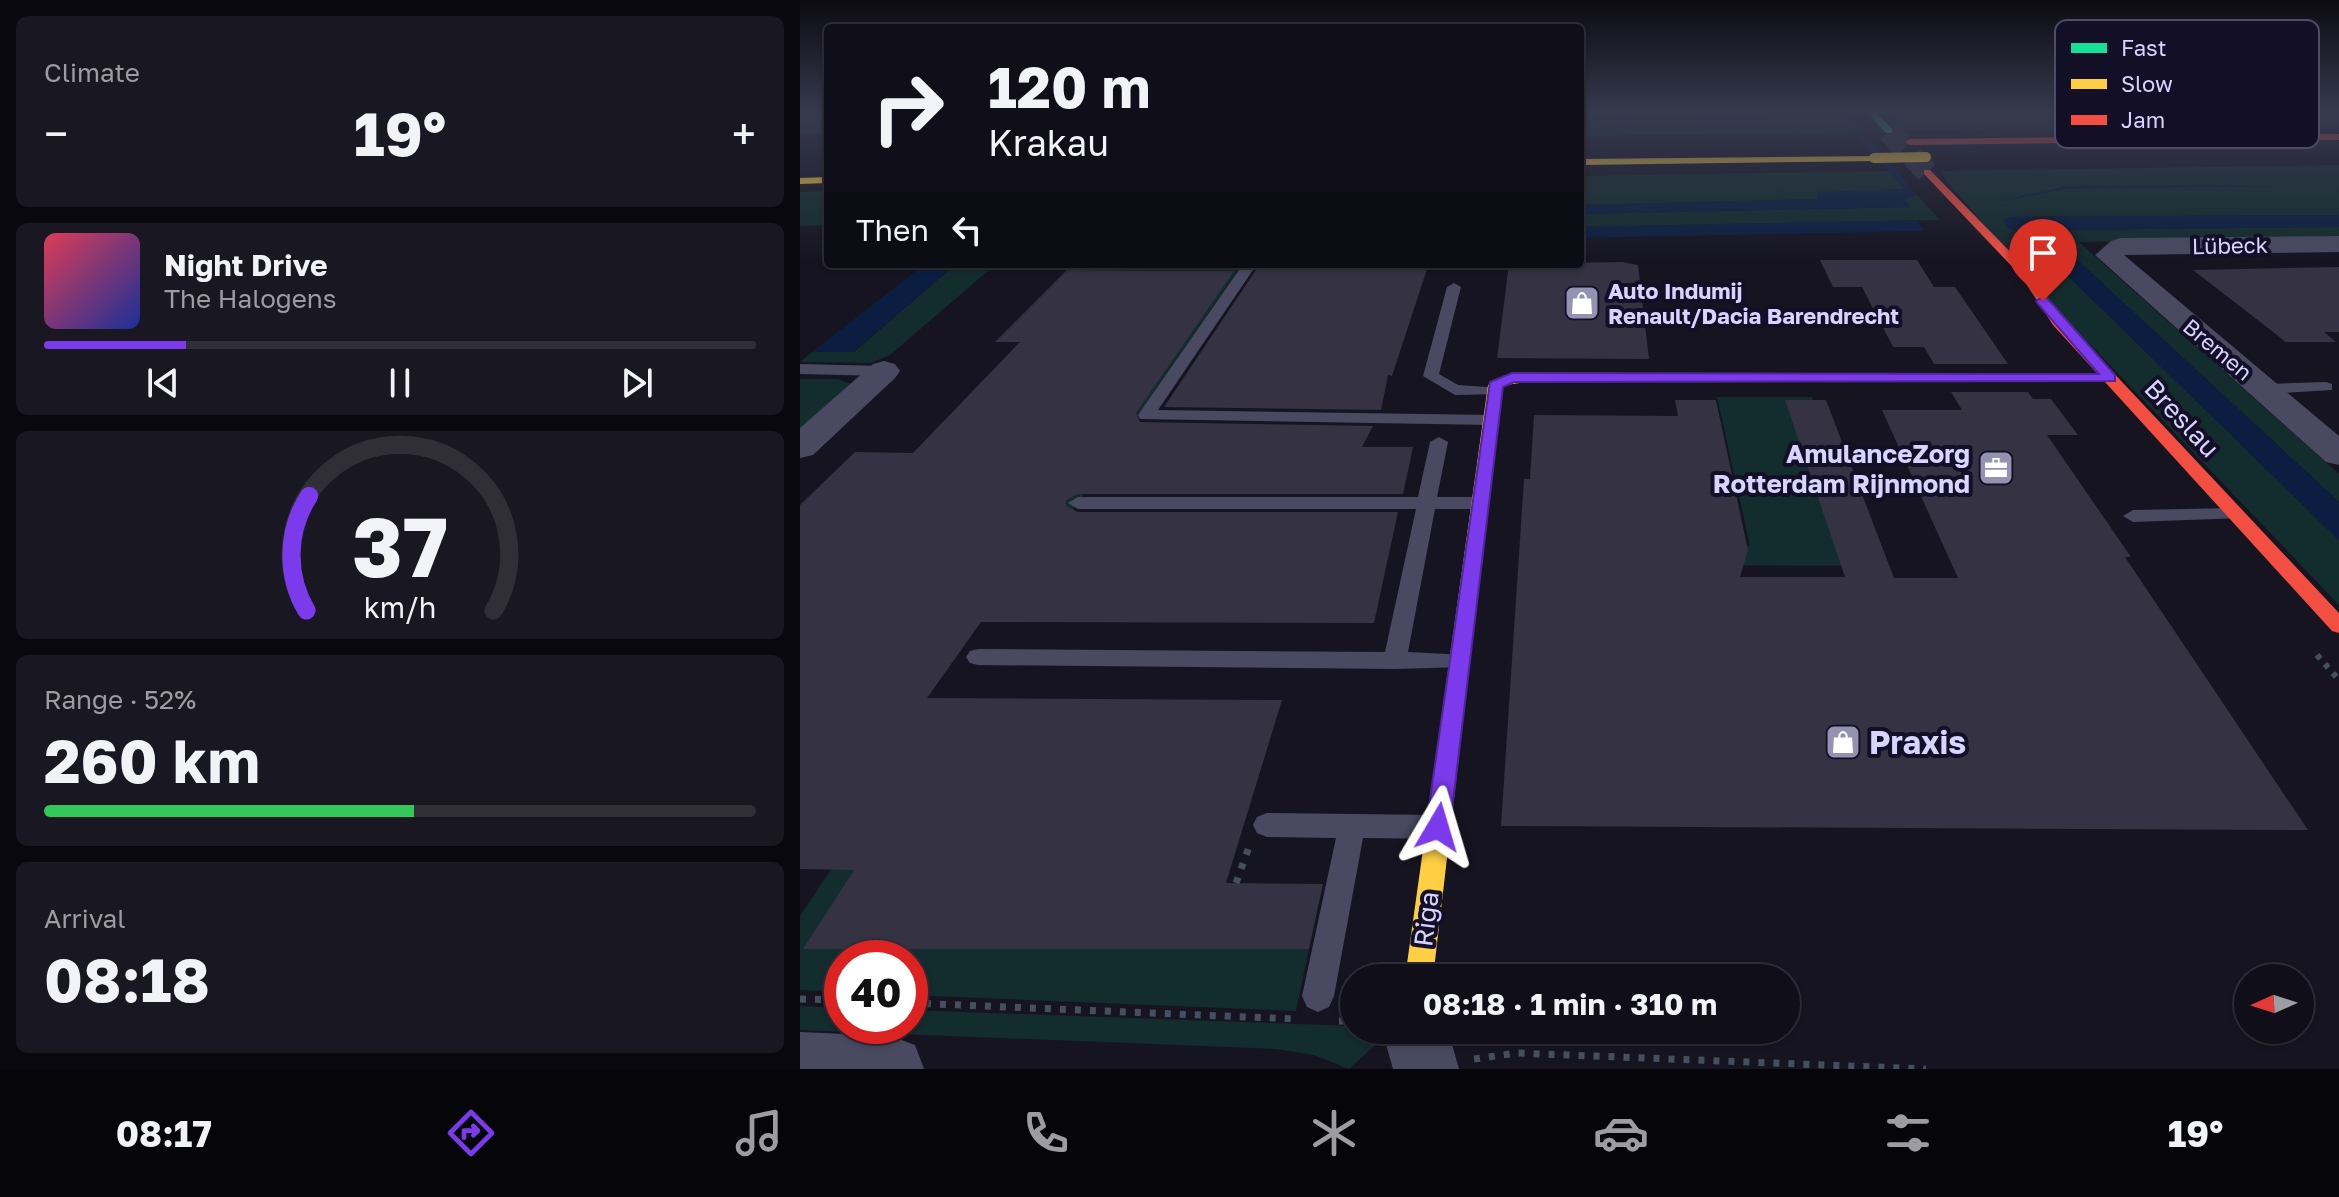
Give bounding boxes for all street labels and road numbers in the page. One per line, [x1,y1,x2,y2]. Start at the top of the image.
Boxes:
street label: Lübeck [2192,231,2268,259]
street label: Bremen [2178,312,2258,386]
street label: Breslau [2138,373,2226,463]
street label: Riga [1407,890,1445,948]

